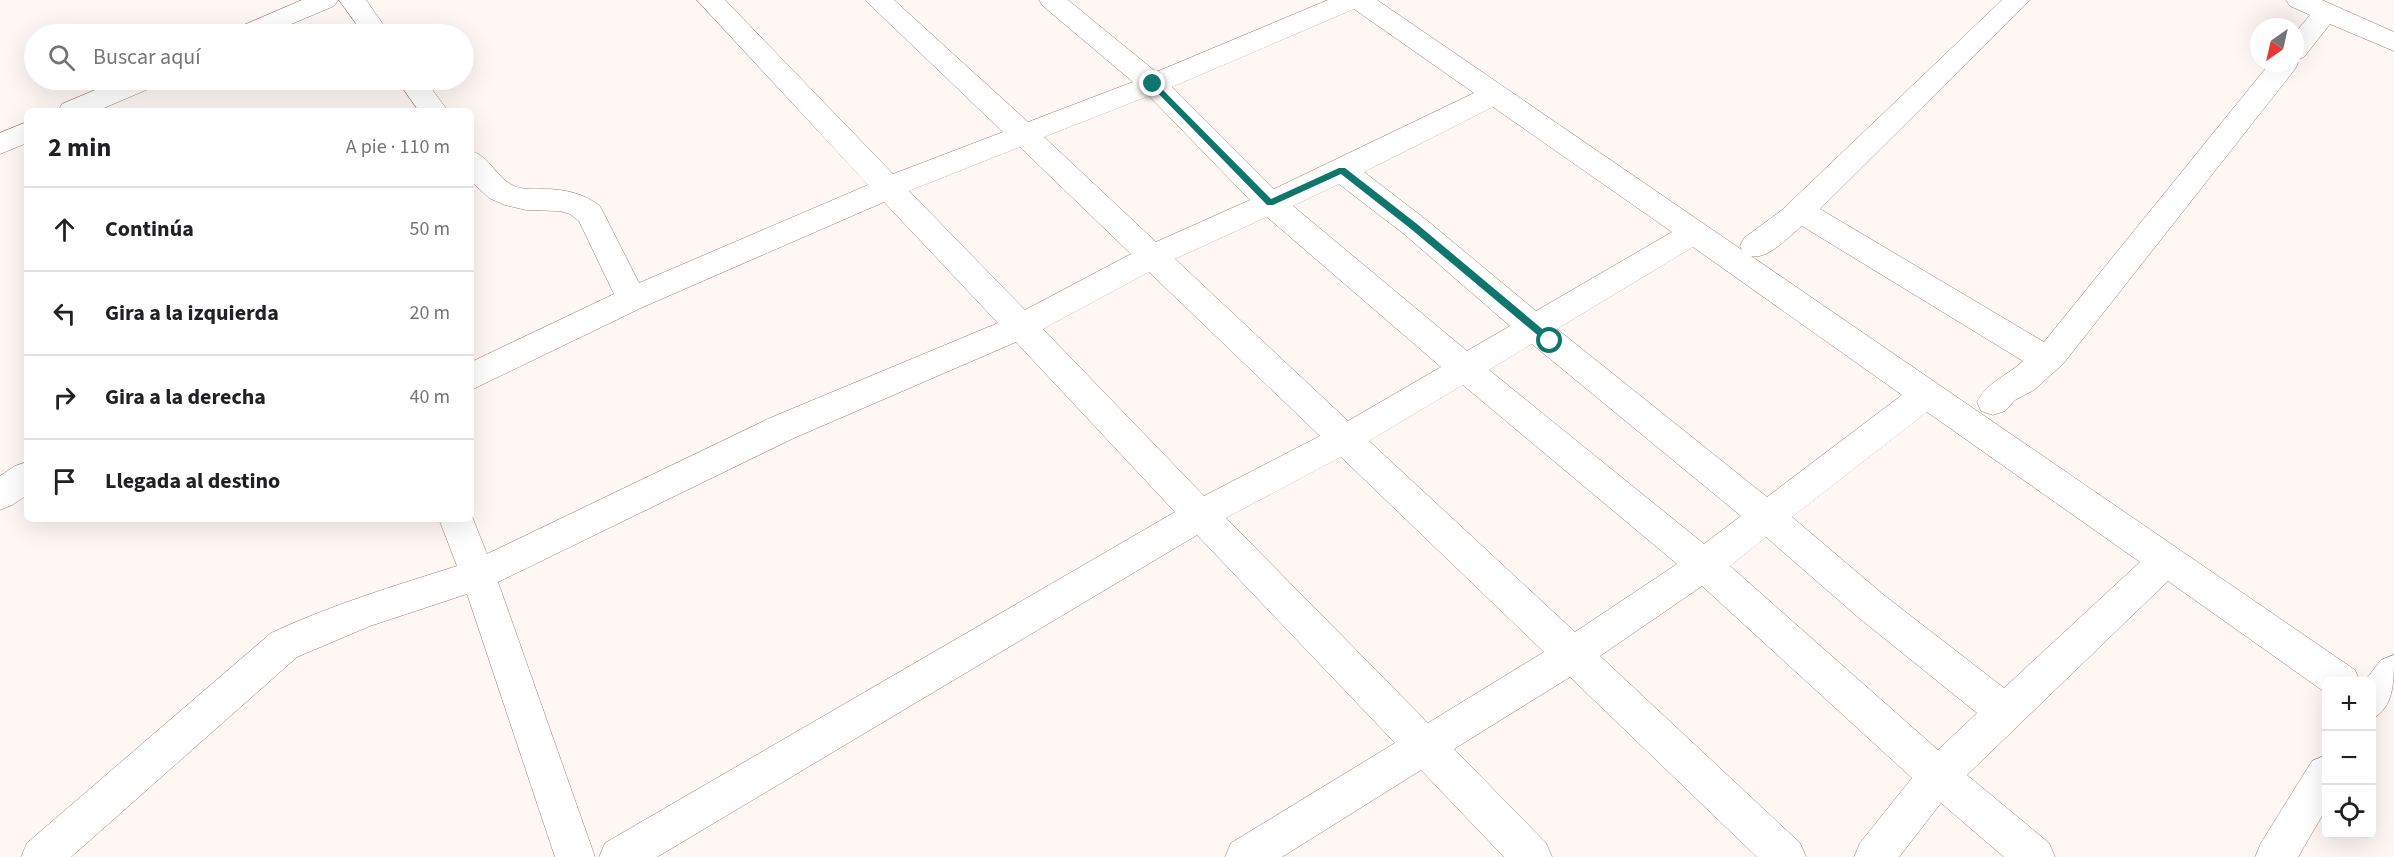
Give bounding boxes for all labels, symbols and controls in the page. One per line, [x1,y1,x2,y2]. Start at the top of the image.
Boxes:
north arrow [2250,18,2304,72]
search box [24,24,474,90]
icon: search [45,41,78,74]
text: Buscar aquí [93,41,201,73]
route end [1139,70,1165,96]
text: 2 min [48,129,111,166]
text: A pie · 110 m [346,133,450,161]
icon: ahead [48,213,81,246]
text: Continúa [105,213,194,245]
text: 50 m [410,215,450,243]
icon: left [48,297,81,330]
text: Gira a la izquierda [105,297,279,329]
text: 20 m [410,299,450,327]
route start [1536,327,1562,353]
icon: right [48,381,81,414]
text: Gira a la derecha [105,381,266,413]
text: 40 m [410,383,450,411]
icon: arrive [48,465,81,498]
text: Llegada al destino [105,465,280,497]
map controls [2322,677,2376,839]
button: + [2322,677,2376,731]
button: − [2322,731,2376,785]
button: locate [2322,785,2376,839]

